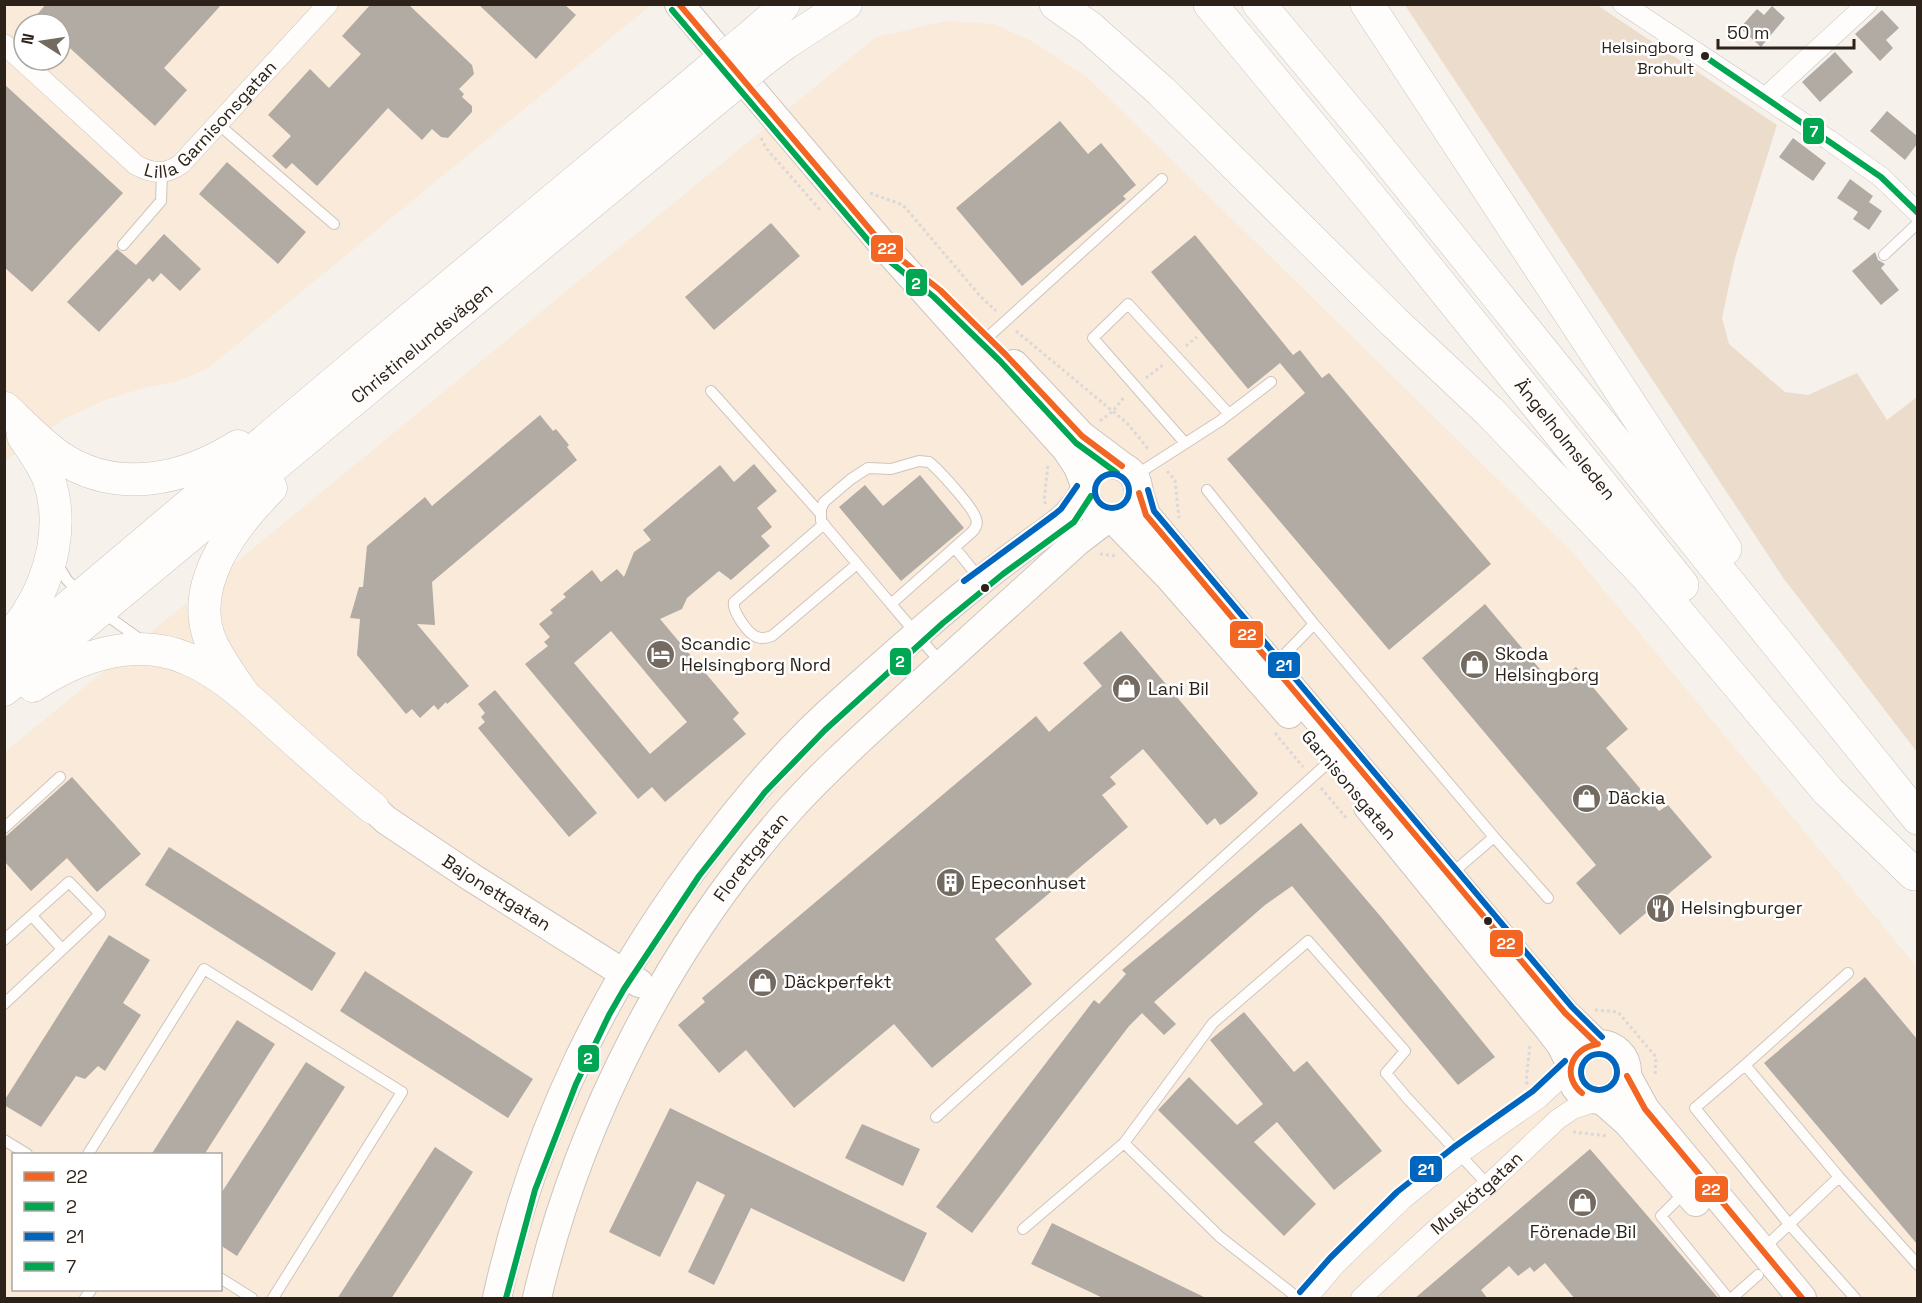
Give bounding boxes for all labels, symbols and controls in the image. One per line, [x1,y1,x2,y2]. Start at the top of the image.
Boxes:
north arrow [12,12,72,72]
scale bar [1718,12,1854,50]
text: 50 m [1727,21,1769,44]
text: N [16,32,39,46]
place label: Helsingborg Brohult [1601,37,1694,79]
marker: Helsingborg Brohult [1699,50,1711,62]
street label: Lilla Garnisonsgatan [142,56,281,183]
line badge: 7 [1802,117,1825,145]
text: 7 [1810,121,1819,142]
line badge: 22 [870,234,904,263]
text: 22 [877,238,897,259]
line badge: 2 [905,268,928,297]
text: 2 [911,273,921,294]
street label: Christinelundsvägen [346,277,497,408]
street label: Ängelholmsleden [1510,374,1621,505]
unlabelled marker [979,582,991,594]
line badge: 22 [1229,620,1264,649]
text: 22 [1237,624,1257,645]
place label: Scandic Helsingborg Nord [681,632,831,676]
hotel icon: Scandic Helsingborg Nord [644,638,676,670]
place label: Skoda Helsingborg [1495,642,1599,686]
line badge: 2 [889,647,912,676]
shop icon: Skoda Helsingborg [1458,648,1490,680]
text: 2 [895,651,905,672]
line badge: 21 [1267,651,1301,679]
text: 21 [1276,655,1292,676]
shop icon: Lani Bil [1111,673,1143,705]
place label: Lani Bil [1148,677,1209,700]
street label: Garnisonsgatan [1297,725,1402,844]
shop icon: Däckia [1571,782,1603,814]
place label: Däckia [1608,786,1665,809]
street label: Florettgatan [708,807,793,906]
street label: Bajonettgatan [438,849,555,936]
building icon: Epeconhuset [934,867,966,899]
place label: Epeconhuset [971,871,1086,894]
restaurant icon: Helsingburger [1644,892,1676,924]
place label: Helsingburger [1681,896,1803,919]
unlabelled marker [1482,915,1494,927]
line badge: 22 [1489,929,1524,958]
text: 22 [1496,933,1516,954]
shop icon: Däckperfekt [747,966,779,998]
place label: Däckperfekt [784,970,892,993]
line badge: 2 [577,1044,600,1073]
text: 2 [583,1048,593,1069]
street label: Muskötgatan [1426,1146,1527,1240]
legend [12,1153,222,1291]
line badge: 21 [1409,1155,1443,1183]
text: 21 [1418,1159,1434,1180]
text: 22 [66,1165,88,1188]
line badge: 22 [1694,1175,1729,1203]
text: 22 [1701,1179,1721,1200]
shop icon: Förenade Bil [1567,1187,1599,1219]
text: 2 [66,1195,77,1218]
place label: Förenade Bil [1530,1220,1636,1243]
text: 21 [66,1225,84,1248]
text: 7 [66,1255,76,1278]

